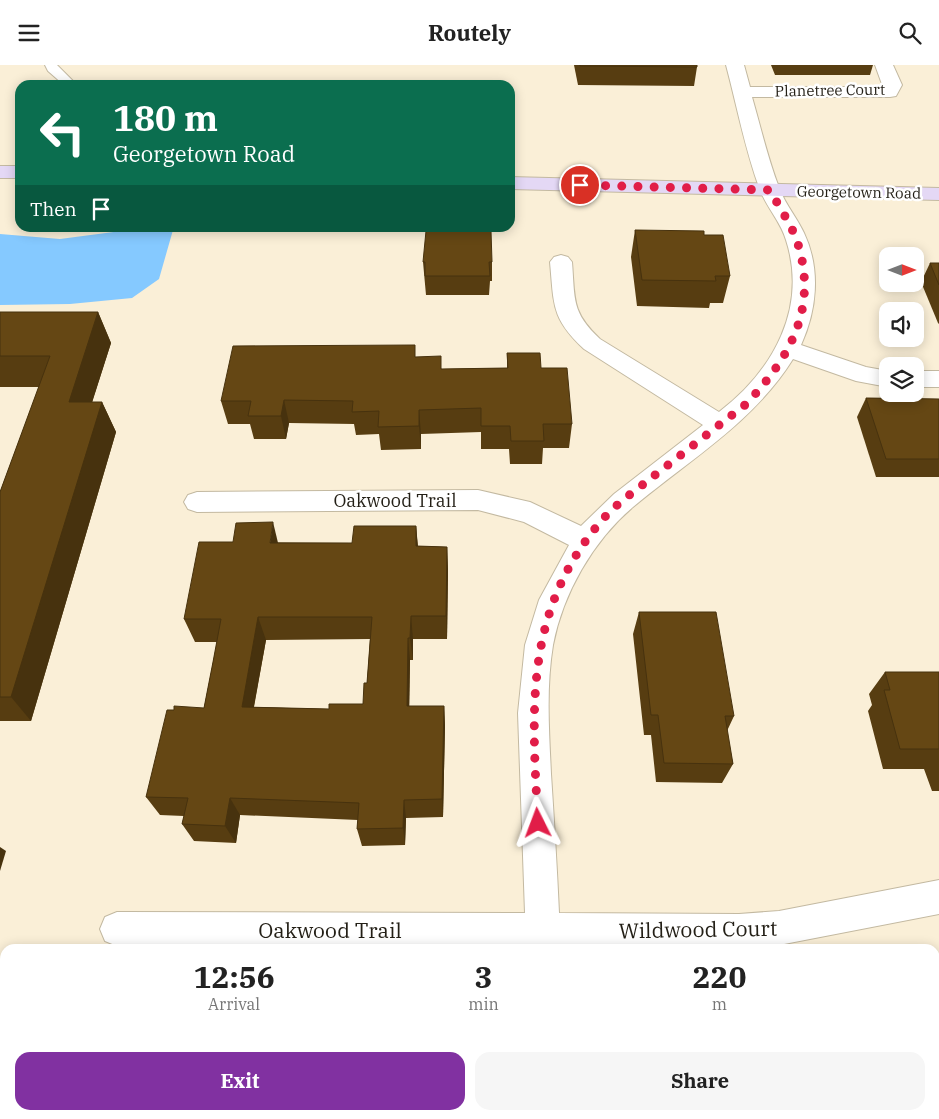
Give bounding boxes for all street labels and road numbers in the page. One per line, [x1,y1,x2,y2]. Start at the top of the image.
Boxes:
street label: Planetree Court [775,80,885,100]
street label: Georgetown Road [797,181,921,203]
street label: Oakwood Trail [333,489,457,512]
street label: Wildwood Court [618,914,778,944]
street label: Oakwood Trail [258,916,402,944]

